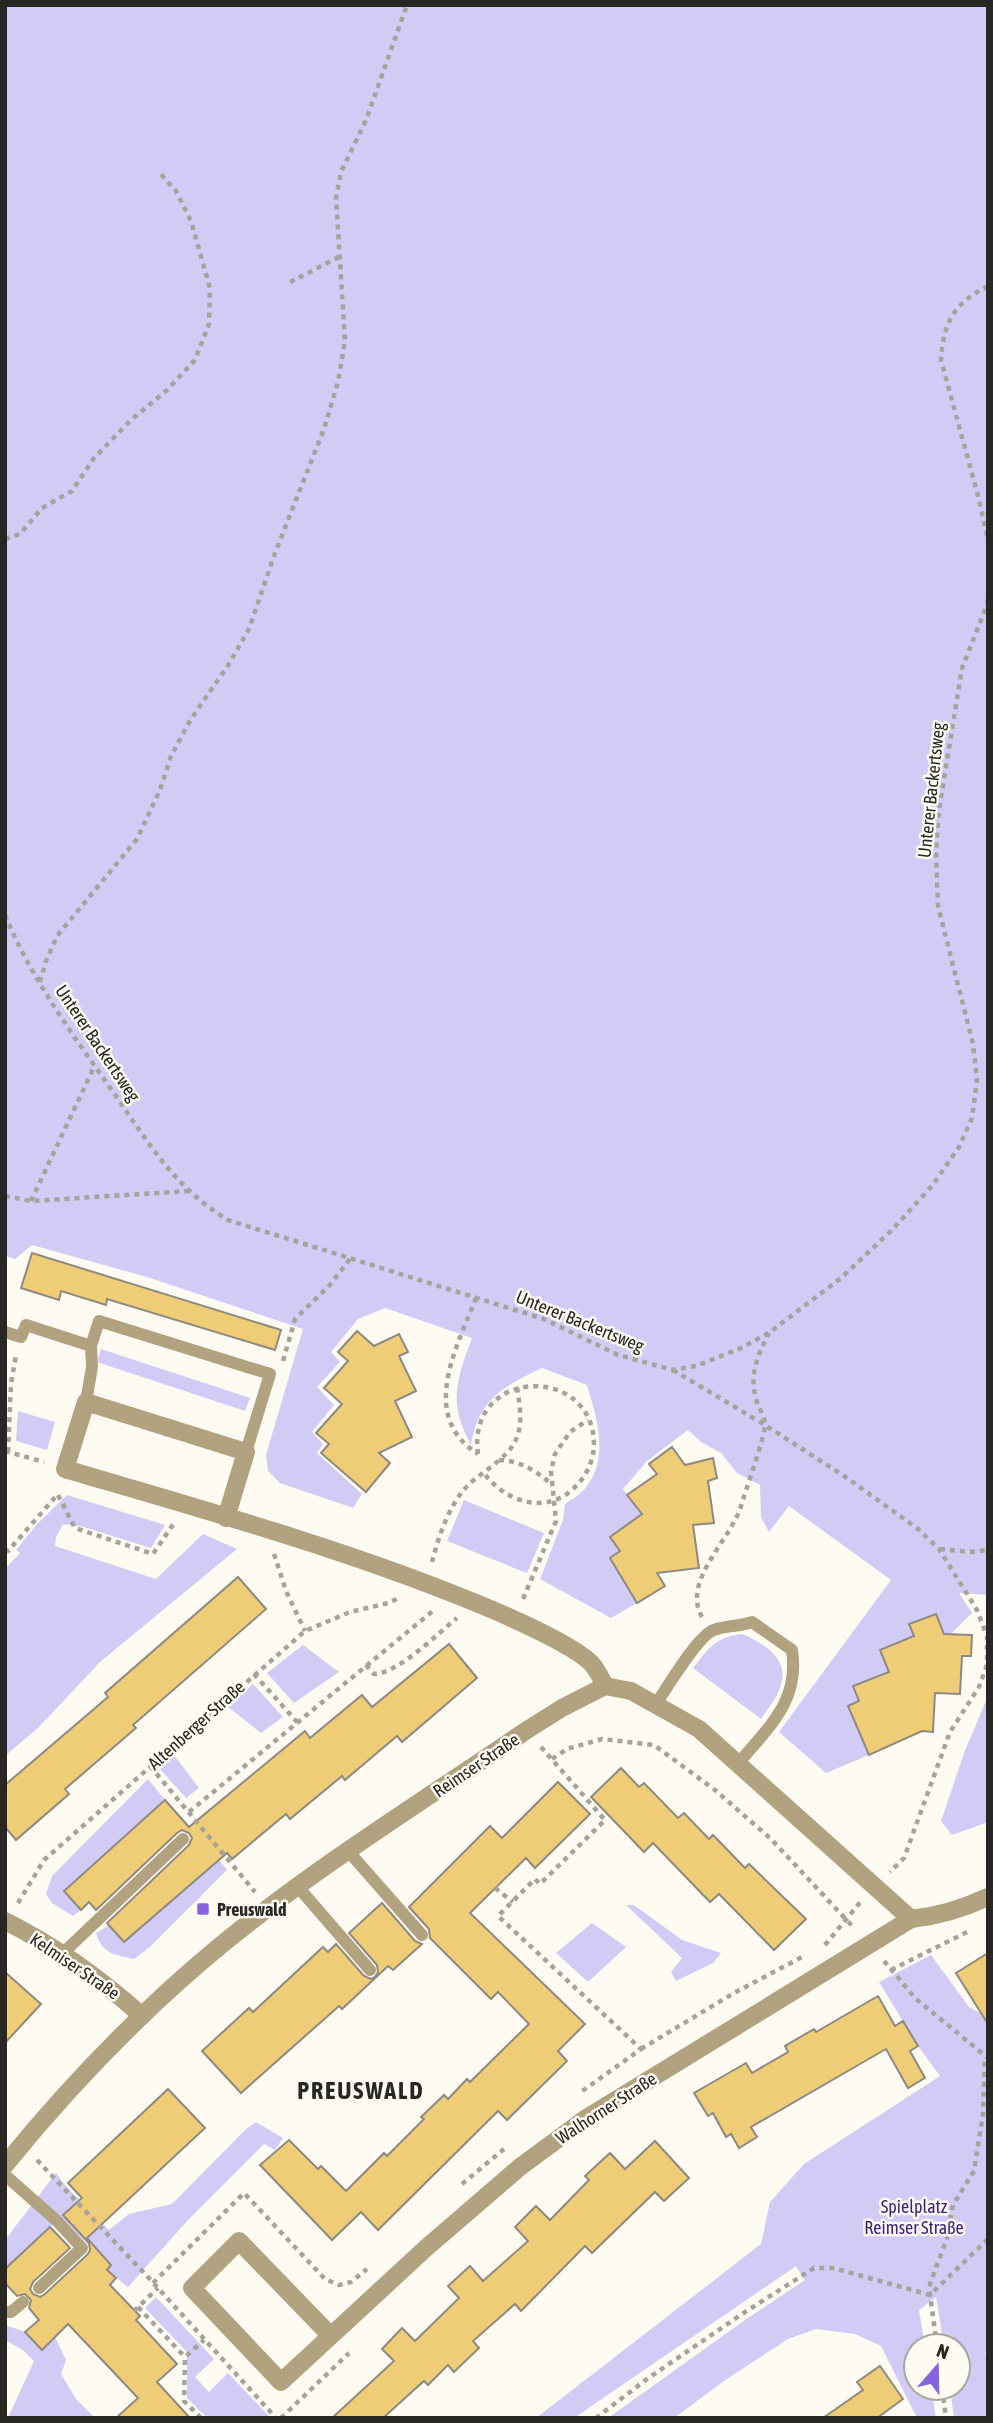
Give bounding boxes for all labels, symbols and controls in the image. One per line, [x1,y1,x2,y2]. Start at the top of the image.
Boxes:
street label: Unterer Backertsweg [913,721,949,859]
street label: Unterer Backertsweg [51,981,145,1106]
street label: Unterer Backertsweg [513,1286,647,1356]
street label: Altenberger Straße [143,1676,249,1774]
street label: Reimser Straße [429,1729,523,1801]
place label: Preuswald [217,1899,286,1920]
marker: Preuswald [195,1901,211,1917]
street label: Kelmiser Straße [26,1928,124,2004]
street label: Walhorner Straße [552,2068,660,2148]
district label: PREUSWALD [297,2077,425,2104]
park label: Spielplatz Reimser Straße [864,2196,964,2238]
north arrow [902,2332,972,2402]
text: N [934,2339,952,2363]

